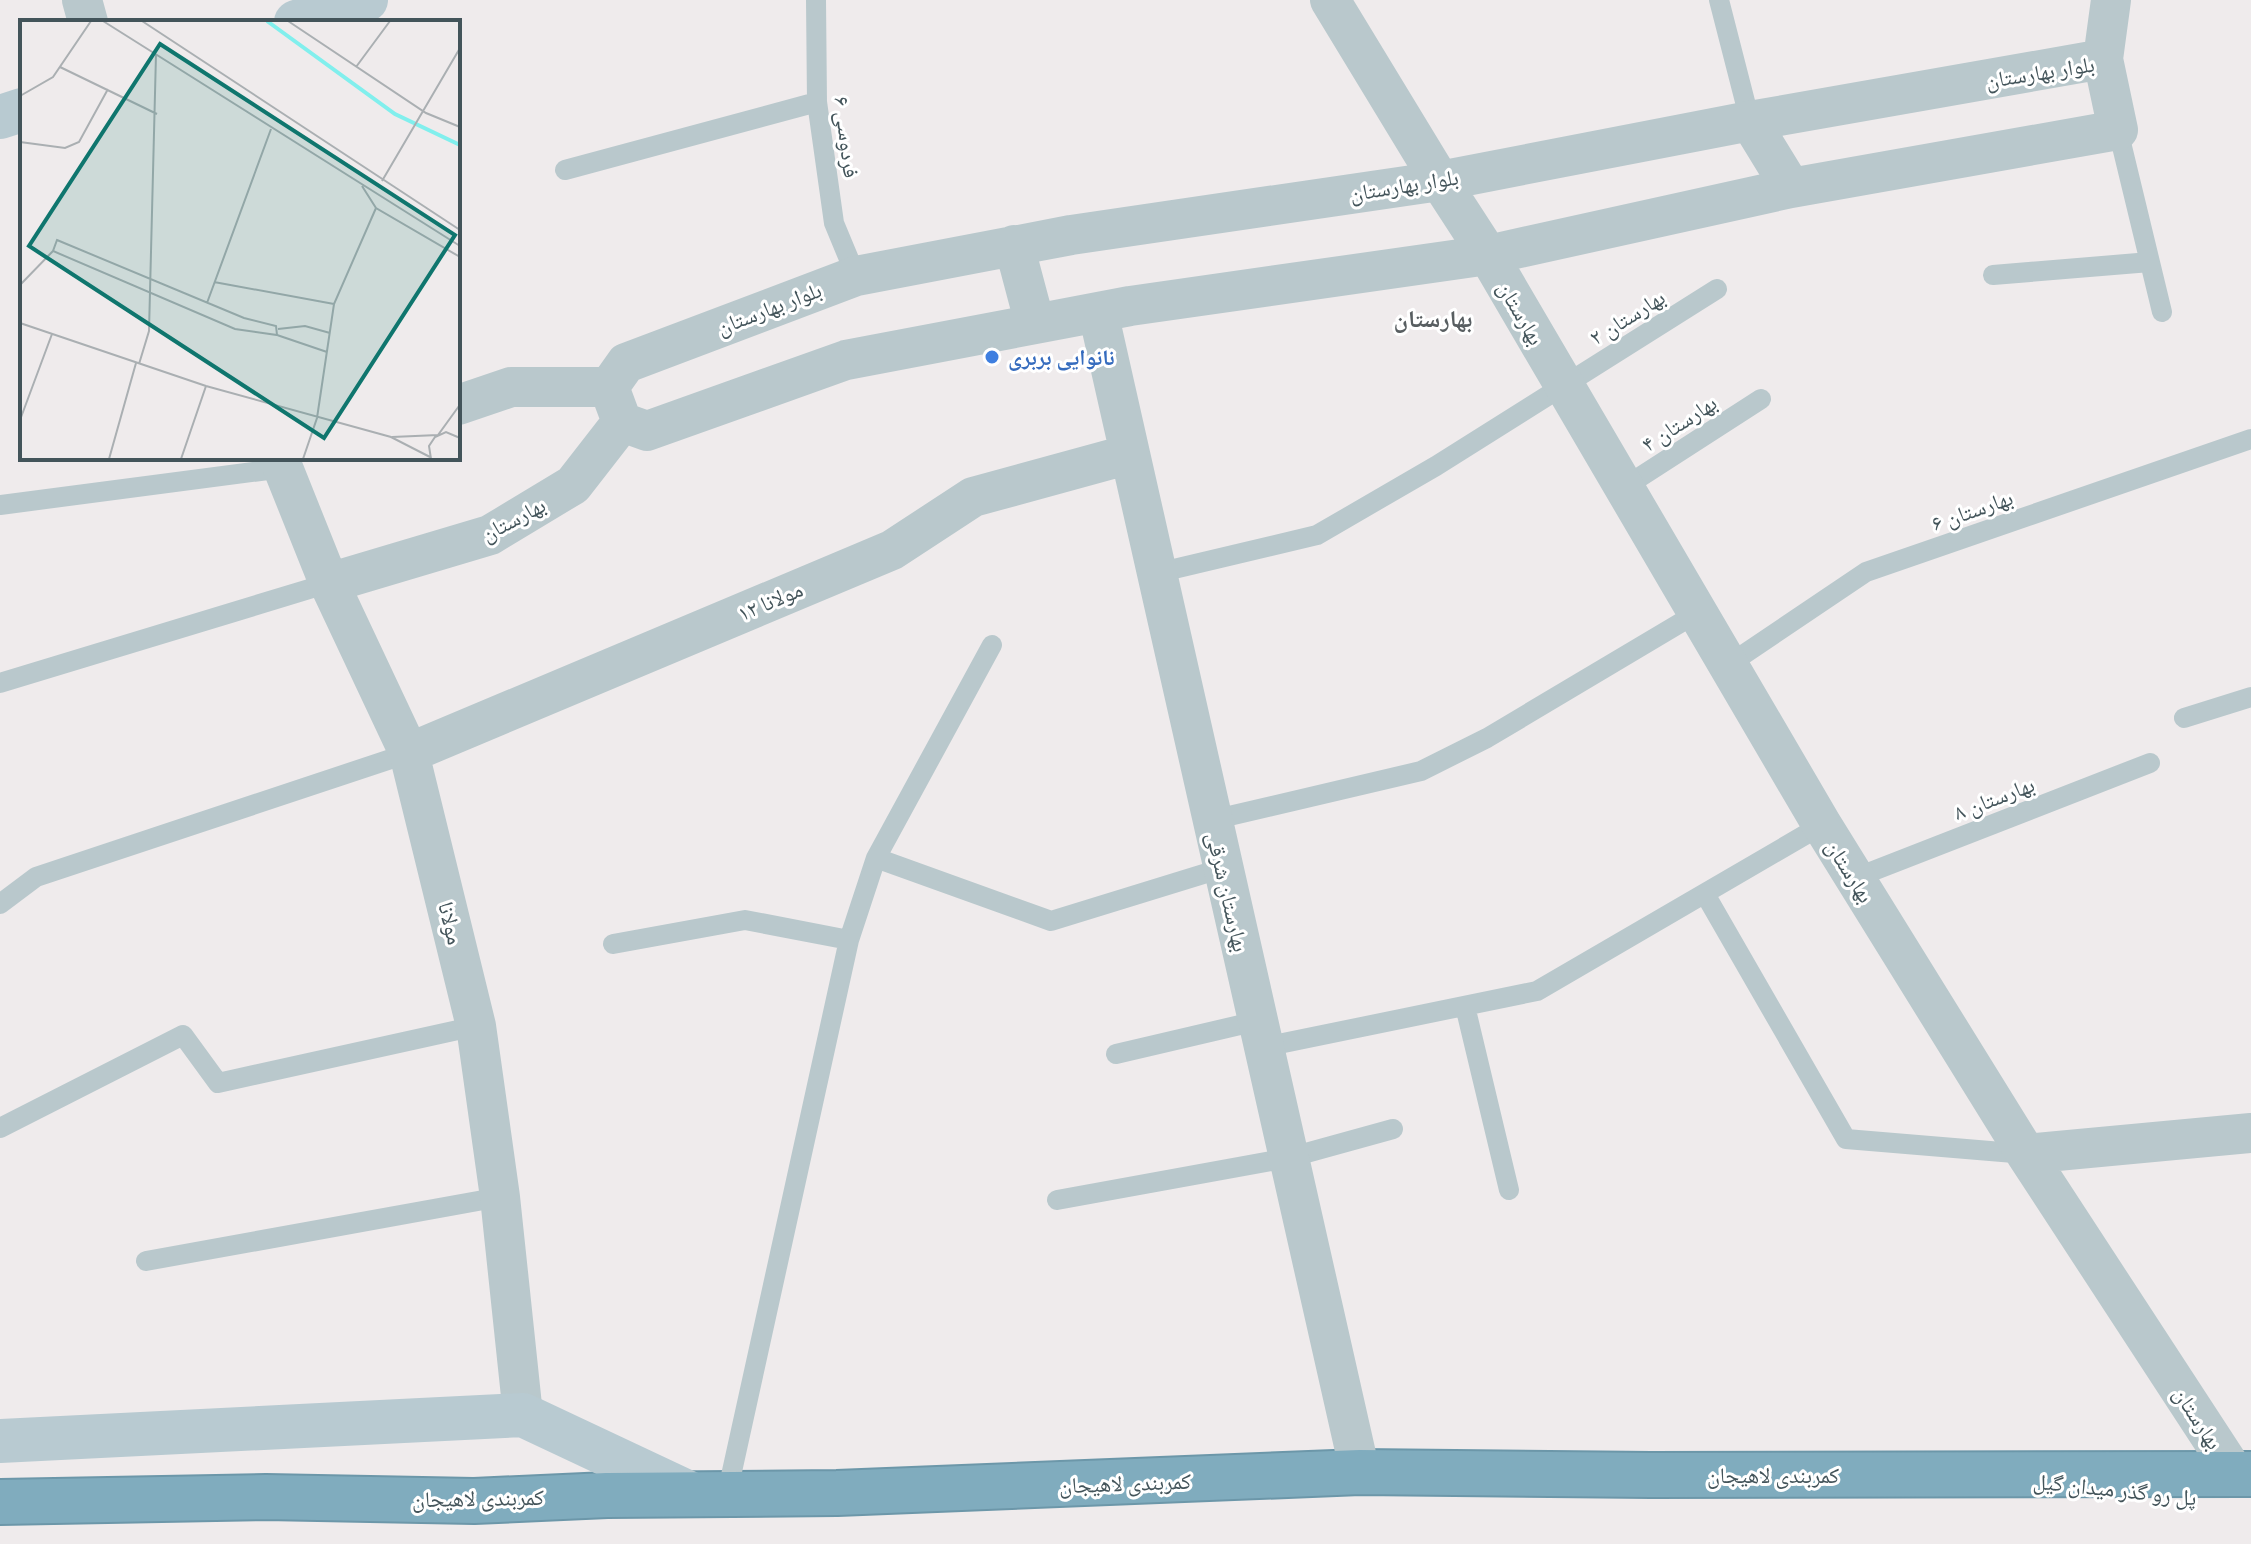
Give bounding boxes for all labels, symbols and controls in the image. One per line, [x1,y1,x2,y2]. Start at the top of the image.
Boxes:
inset map [20,20,460,460]
street label: بلوار بهارستان [1983,49,2097,95]
street label: فردوسی ۶ [827,94,867,180]
street label: بلوار بهارستان [1347,162,1461,208]
street label: بلوار بهارستان [712,274,826,342]
street label: بهارستان [1491,275,1551,351]
street label: بهارستان ۲ [1583,282,1671,352]
district label: بهارستان [1394,302,1472,334]
place label: نانوایی بربری [1008,342,1115,372]
marker: نانوایی بربری [983,348,1001,366]
street label: بهارستان ۴ [1635,387,1723,459]
street label: بهارستان ۶ [1927,482,2017,538]
street label: بهارستان [475,489,551,549]
street label: مولانا ۱۲ [733,574,807,628]
street label: بهارستان ۸ [1949,769,2039,827]
street label: بهارستان شرقی [1200,829,1256,955]
street label: بهارستان [1819,834,1881,908]
street label: مولانا [431,898,471,948]
street label: بهارستان [2167,1381,2229,1455]
street label: کمربندی لاهیجان [1707,1460,1839,1490]
street label: کمربندی لاهیجان [1058,1466,1192,1500]
street label: پل رو گذر میدان گیل [2032,1466,2198,1512]
street label: کمربندی لاهیجان [412,1482,544,1514]

